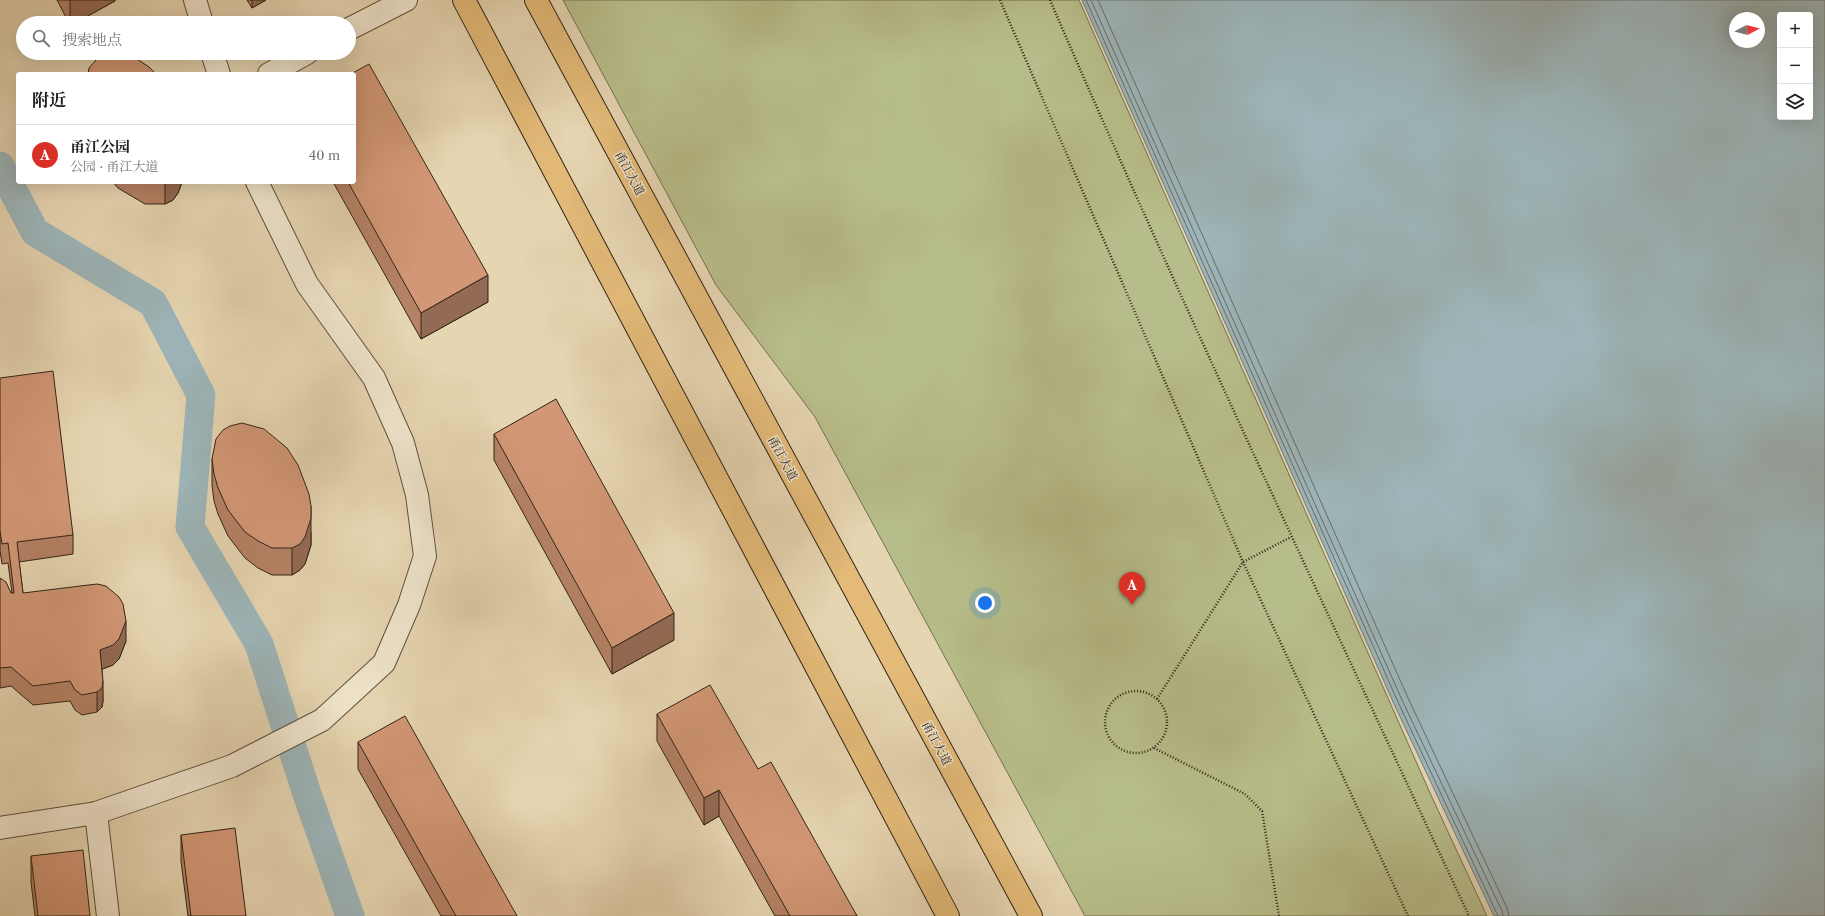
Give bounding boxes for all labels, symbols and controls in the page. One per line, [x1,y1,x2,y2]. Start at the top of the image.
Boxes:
north arrow [1729,12,1765,48]
map controls [1777,12,1813,120]
button: + [1777,12,1813,48]
search box [16,16,356,60]
icon: search [30,27,52,49]
text: 搜索地点 [62,30,122,49]
button: − [1777,48,1813,84]
button: layers [1777,84,1813,120]
text: 附近 [32,90,66,110]
text: 甬江公园 [70,137,130,156]
text: A [40,147,50,163]
text: 40 m [309,147,340,163]
street label: 甬江大道 [612,148,648,198]
text: 公园 · 甬江大道 [70,158,159,174]
street label: 甬江大道 [765,433,801,483]
pin: A [1119,572,1145,605]
your location [975,593,995,613]
street label: 甬江大道 [919,718,955,768]

